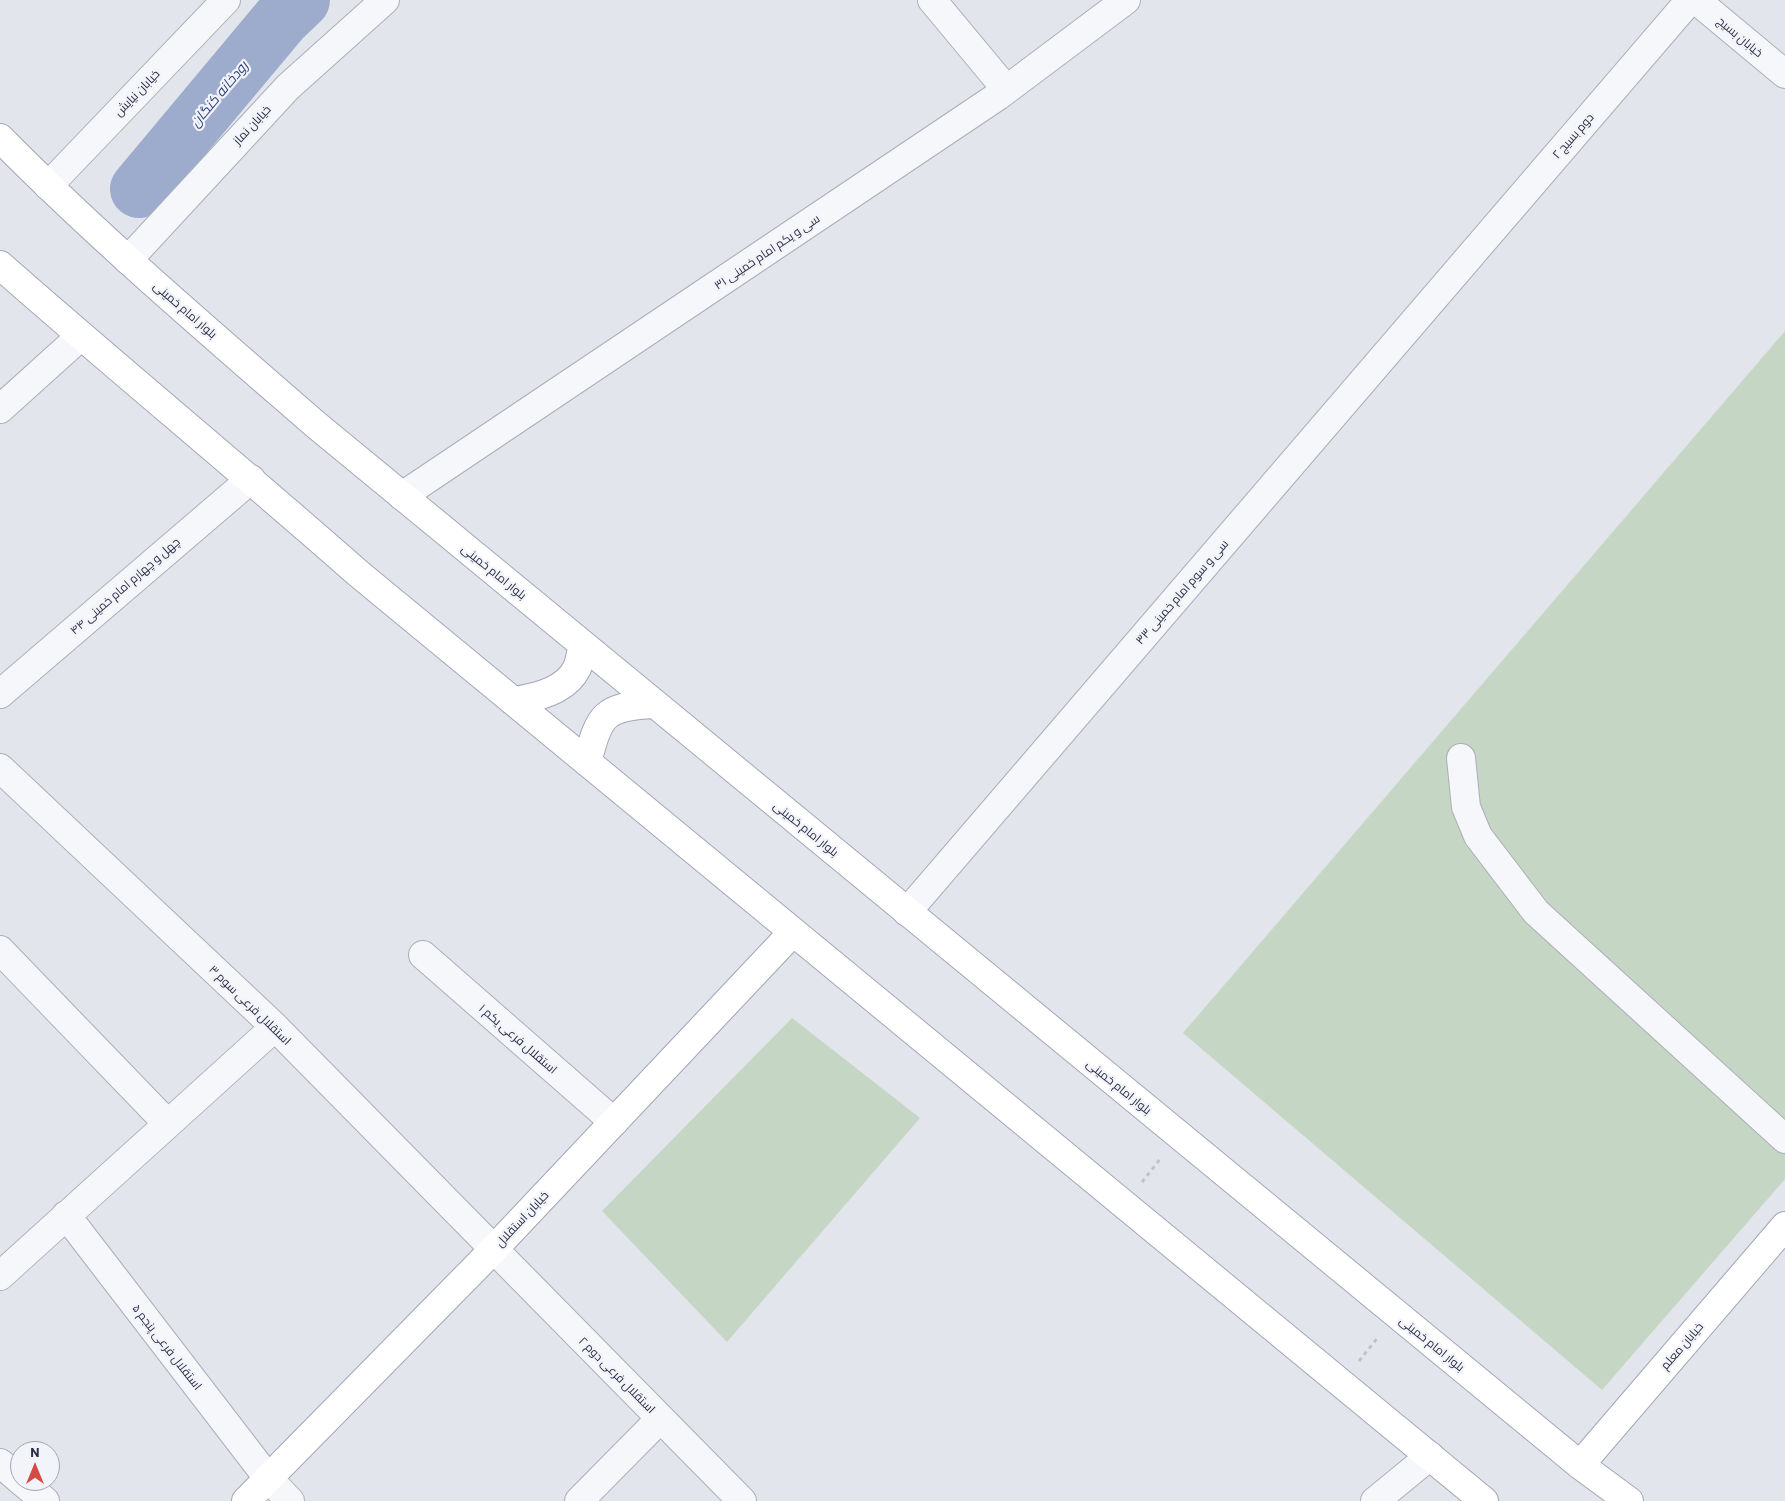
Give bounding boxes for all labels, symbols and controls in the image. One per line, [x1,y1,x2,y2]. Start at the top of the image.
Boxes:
street label: خیابان بسیج [1714,14,1766,60]
water label: رودخانه کنگان [187,58,251,130]
street label: خیابان نیایش [111,67,163,119]
street label: خیابان نماز [230,102,274,148]
street label: دوم بسیج ۲ [1549,110,1597,162]
street label: سی و یکم امام خمینی ۳۱ [711,211,823,293]
street label: بلوار امام خمینی [150,279,220,341]
street label: چهل و چهارم امام خمینی ۴۴ [67,534,183,638]
street label: سی و سوم امام خمینی ۳۳ [1133,537,1231,647]
street label: بلوار امام خمینی [459,541,529,603]
street label: بلوار امام خمینی [771,798,841,860]
street label: استقلال فرعی سوم ۳ [206,962,294,1048]
street label: استقلال فرعی یکم ۱ [476,1001,560,1077]
street label: بلوار امام خمینی [1084,1056,1154,1118]
street label: خیابان استقلال [492,1188,552,1250]
street label: استقلال فرعی پنجم ۵ [129,1301,205,1393]
street label: بلوار امام خمینی [1397,1313,1467,1375]
street label: خیابان معلم [1658,1319,1706,1373]
street label: استقلال فرعی دوم ۲ [576,1334,658,1416]
north arrow [10,1441,60,1491]
text: N [30,1443,40,1460]

